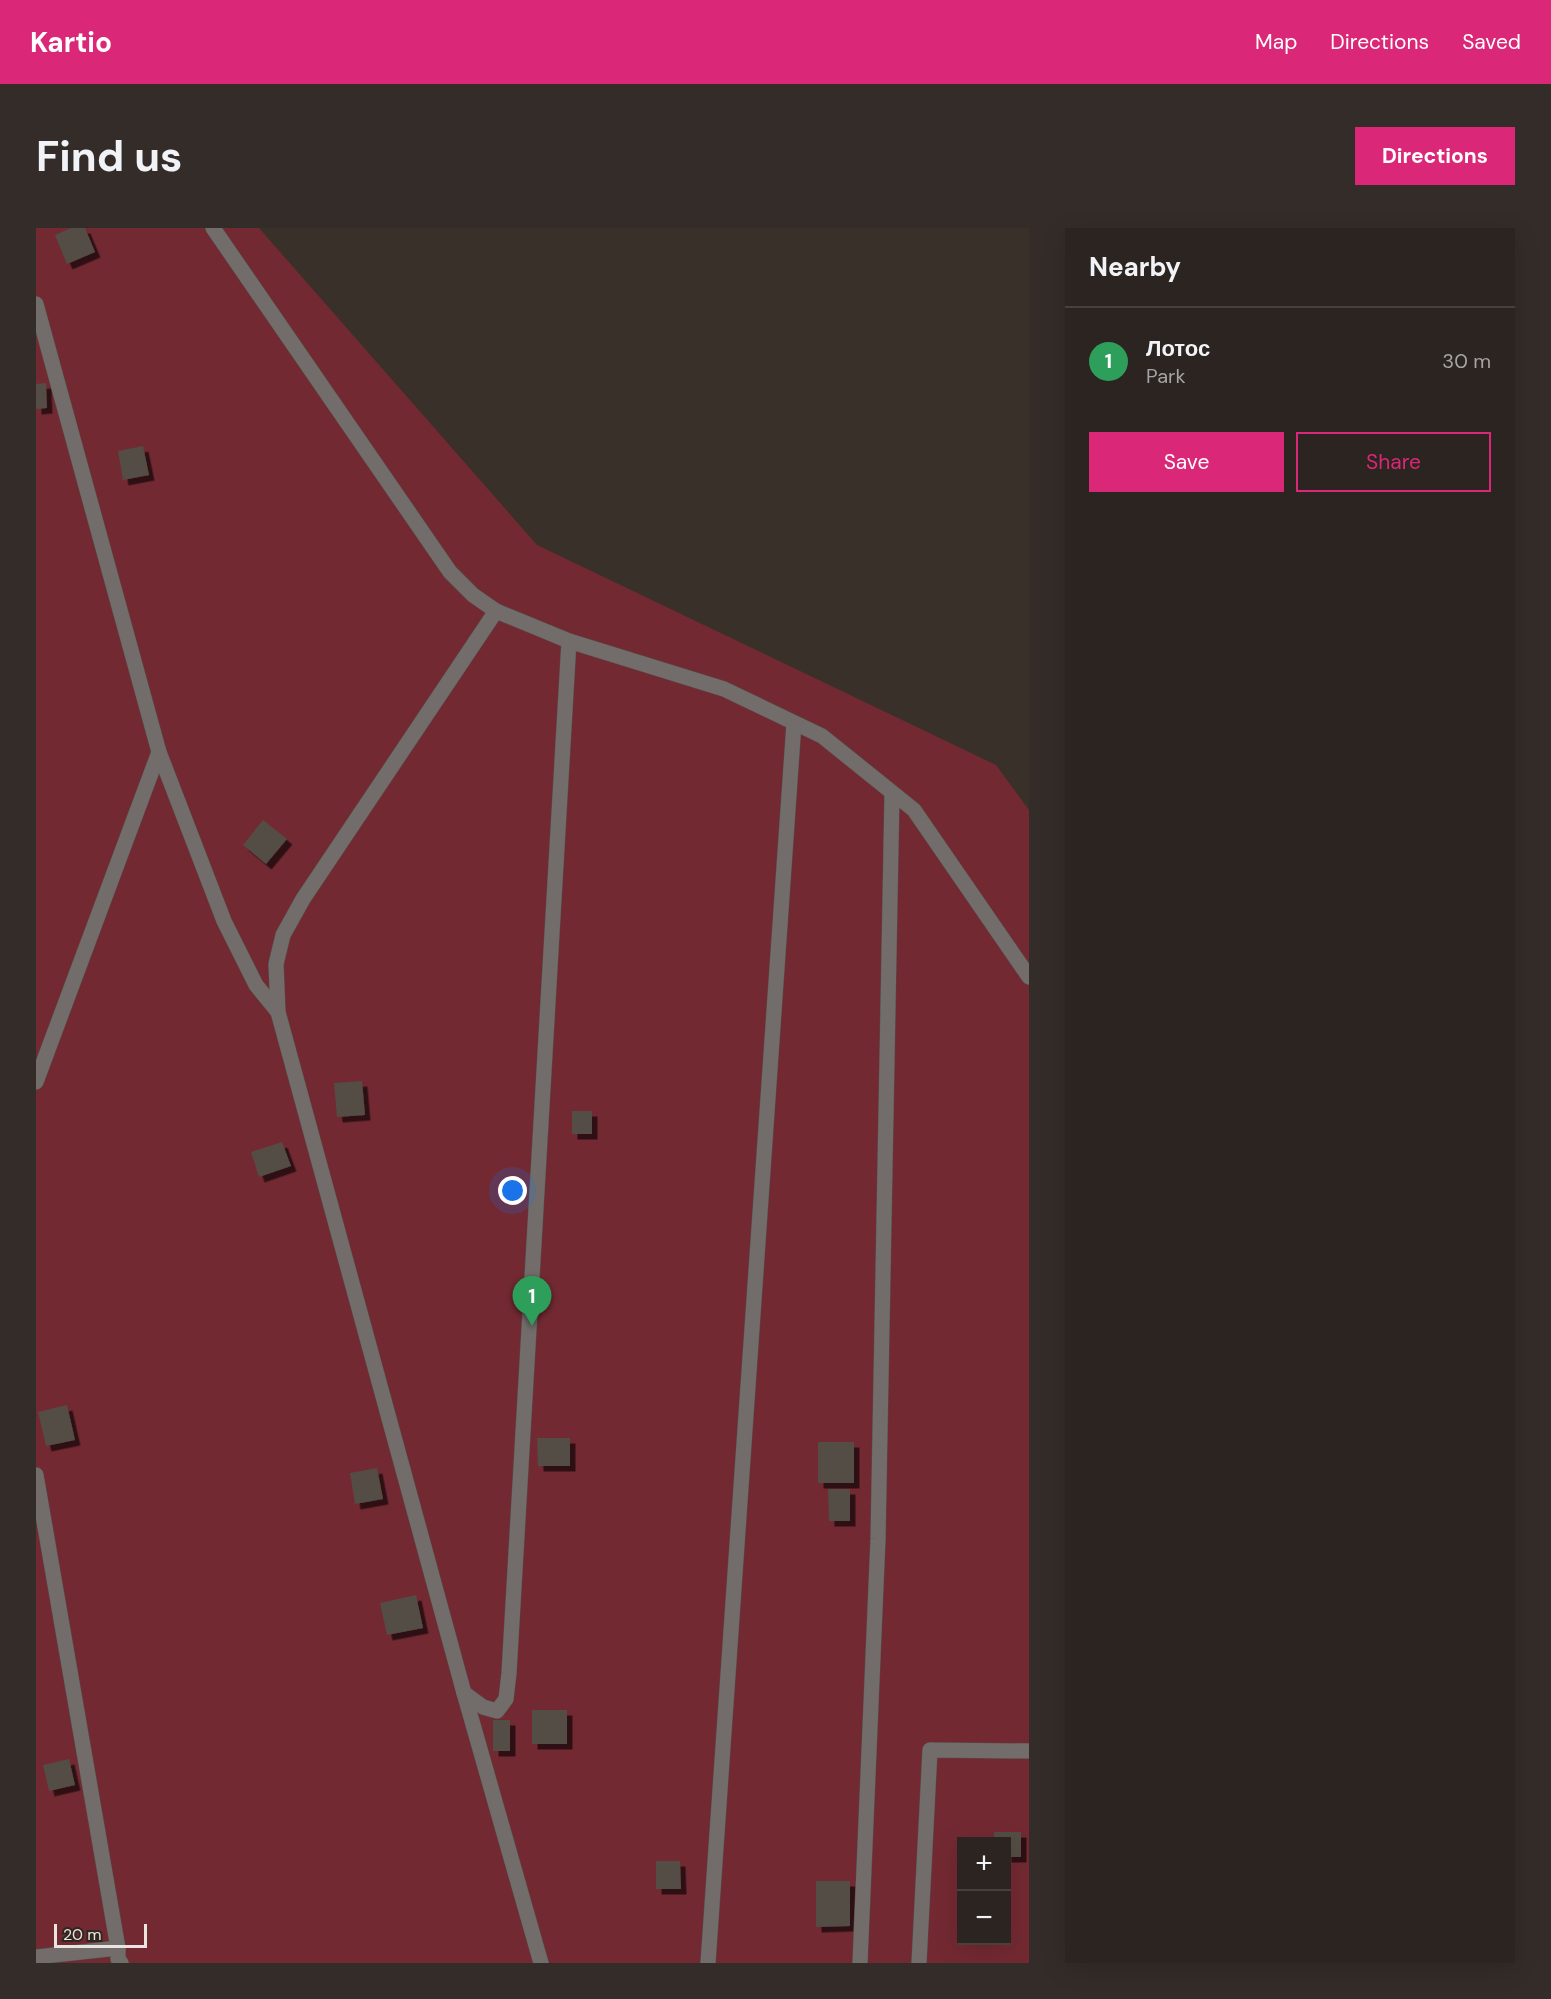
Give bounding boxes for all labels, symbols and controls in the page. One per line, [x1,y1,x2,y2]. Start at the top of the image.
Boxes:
text: Kartio [30,24,112,61]
text: Map [1255,28,1297,56]
text: Directions [1330,28,1429,56]
text: Saved [1462,28,1521,56]
button: Directions [1355,127,1515,185]
text: Find us [36,129,182,184]
text: Nearby [1089,250,1181,284]
text: Лотос [1146,334,1210,363]
text: 1 [1105,348,1112,374]
text: 30 m [1442,348,1491,374]
text: Park [1146,363,1186,389]
button: Save [1089,432,1284,492]
button: Share [1296,432,1491,492]
your location [498,1176,527,1205]
pin: 1 [512,1276,552,1326]
map controls [957,1837,1011,1945]
button: + [957,1837,1011,1891]
button: − [957,1891,1011,1945]
scale bar [54,1921,147,1948]
text: 20 m [63,1924,102,1945]

